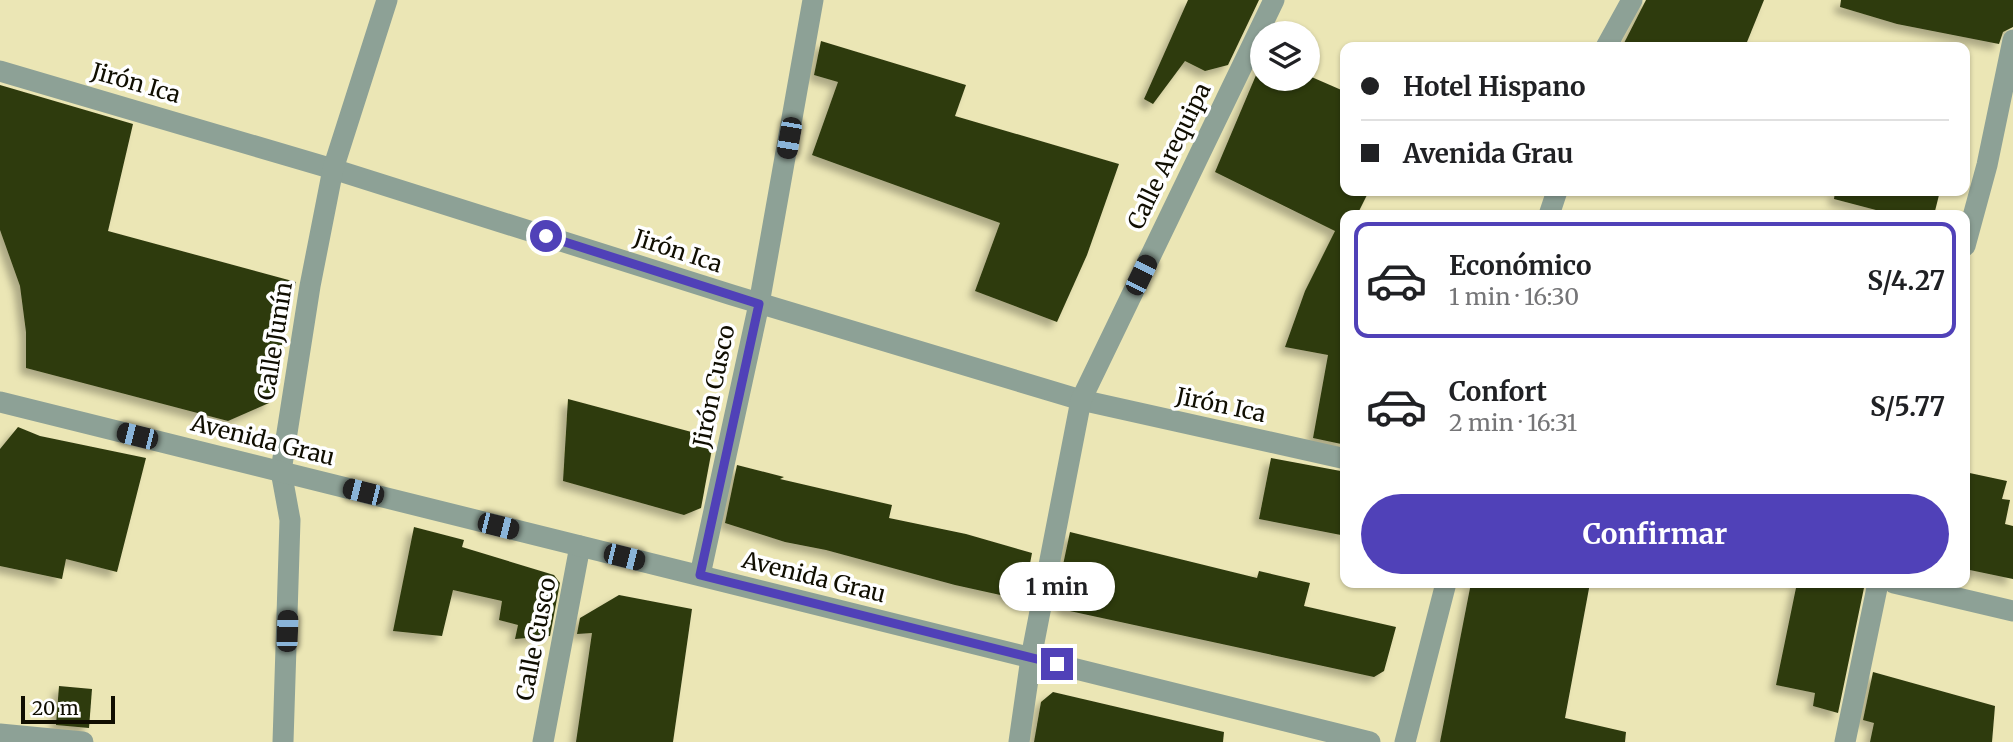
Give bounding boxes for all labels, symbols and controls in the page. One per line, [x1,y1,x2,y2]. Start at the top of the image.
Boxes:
map controls [1250,21,1320,91]
button: layers [1250,21,1320,91]
street label: Jirón Ica [87,56,184,109]
text: Hotel Hispano [1403,70,1585,103]
street label: Calle Arequipa [1121,78,1217,234]
car [776,115,803,161]
text: Avenida Grau [1403,137,1573,170]
route start [530,220,562,252]
street label: Jirón Ica [629,222,726,278]
icon: car [1365,249,1428,312]
text: Económico [1449,249,1592,282]
car [1123,252,1160,298]
text: S/4.27 [1867,264,1945,297]
street label: Calle Junín [251,280,298,402]
text: 1 min · 16:30 [1449,282,1579,311]
street label: Jirón Cusco [686,322,741,451]
icon: car [1365,375,1428,438]
text: Confort [1449,375,1547,408]
street label: Jirón Ica [1173,381,1269,428]
text: S/5.77 [1870,390,1945,423]
street label: Avenida Grau [187,407,338,471]
text: 2 min · 16:31 [1449,408,1577,437]
car [115,421,160,451]
car [341,477,386,507]
button: Confirmar [1361,494,1949,574]
car [476,511,521,541]
car [602,542,647,572]
street label: Avenida Grau [738,544,889,608]
callout: 1 min [999,562,1115,612]
text: 1 min [1026,572,1088,601]
street label: Calle Cusco [509,575,562,703]
car [276,610,299,652]
route end [1041,648,1073,680]
scale bar [21,693,116,725]
text: 20 m [32,696,79,720]

